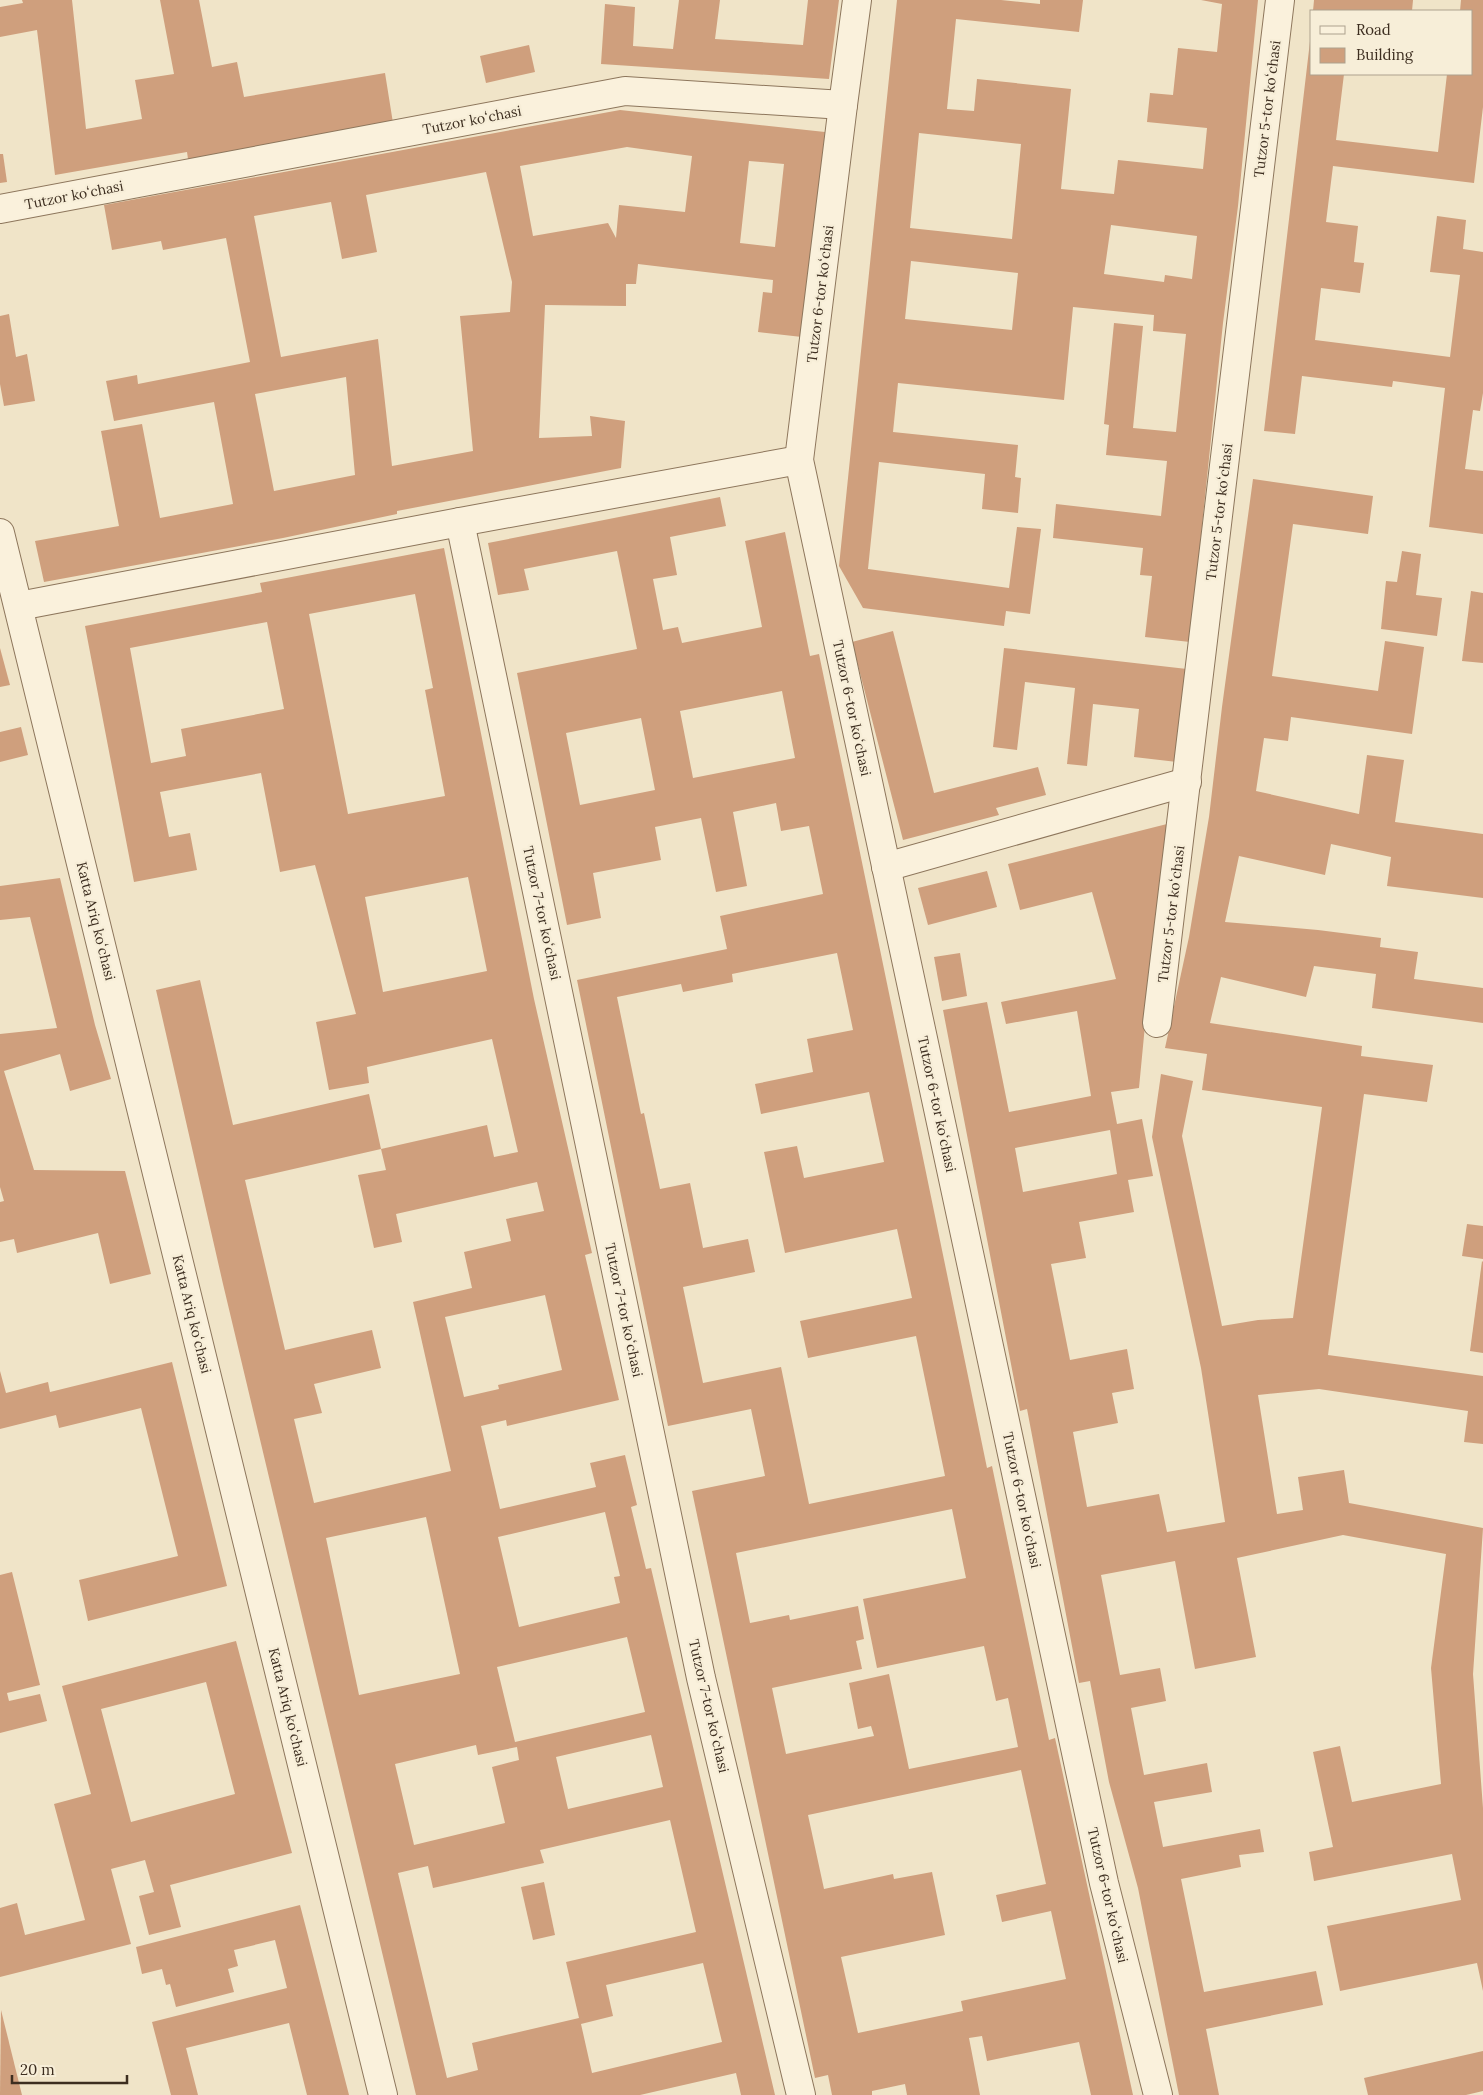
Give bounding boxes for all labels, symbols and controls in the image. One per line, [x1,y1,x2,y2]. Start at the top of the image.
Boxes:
legend [1310,10,1473,75]
text: Road [1356,20,1391,39]
street label: Tutzor 5-tor koʻchasi [1250,39,1284,179]
text: Building [1356,45,1414,64]
street label: Tutzor koʻchasi [421,102,523,138]
street label: Tutzor koʻchasi [23,177,125,213]
street label: Tutzor 6-tor koʻchasi [803,224,837,364]
street label: Tutzor 5-tor koʻchasi [1202,442,1236,582]
street label: Tutzor 6-tor koʻchasi [829,638,875,778]
street label: Tutzor 7-tor koʻchasi [519,844,565,982]
street label: Tutzor 5-tor koʻchasi [1154,844,1188,984]
street label: Katta Ariq koʻchasi [73,860,119,982]
street label: Tutzor 6-tor koʻchasi [914,1034,960,1174]
street label: Tutzor 7-tor koʻchasi [601,1241,647,1379]
street label: Katta Ariq koʻchasi [169,1253,215,1375]
street label: Tutzor 6-tor koʻchasi [999,1430,1045,1570]
street label: Tutzor 7-tor koʻchasi [685,1637,733,1775]
street label: Katta Ariq koʻchasi [265,1646,311,1768]
street label: Tutzor 6-tor koʻchasi [1084,1826,1132,1965]
scale bar [12,2052,128,2084]
text: 20 m [20,2060,55,2079]

